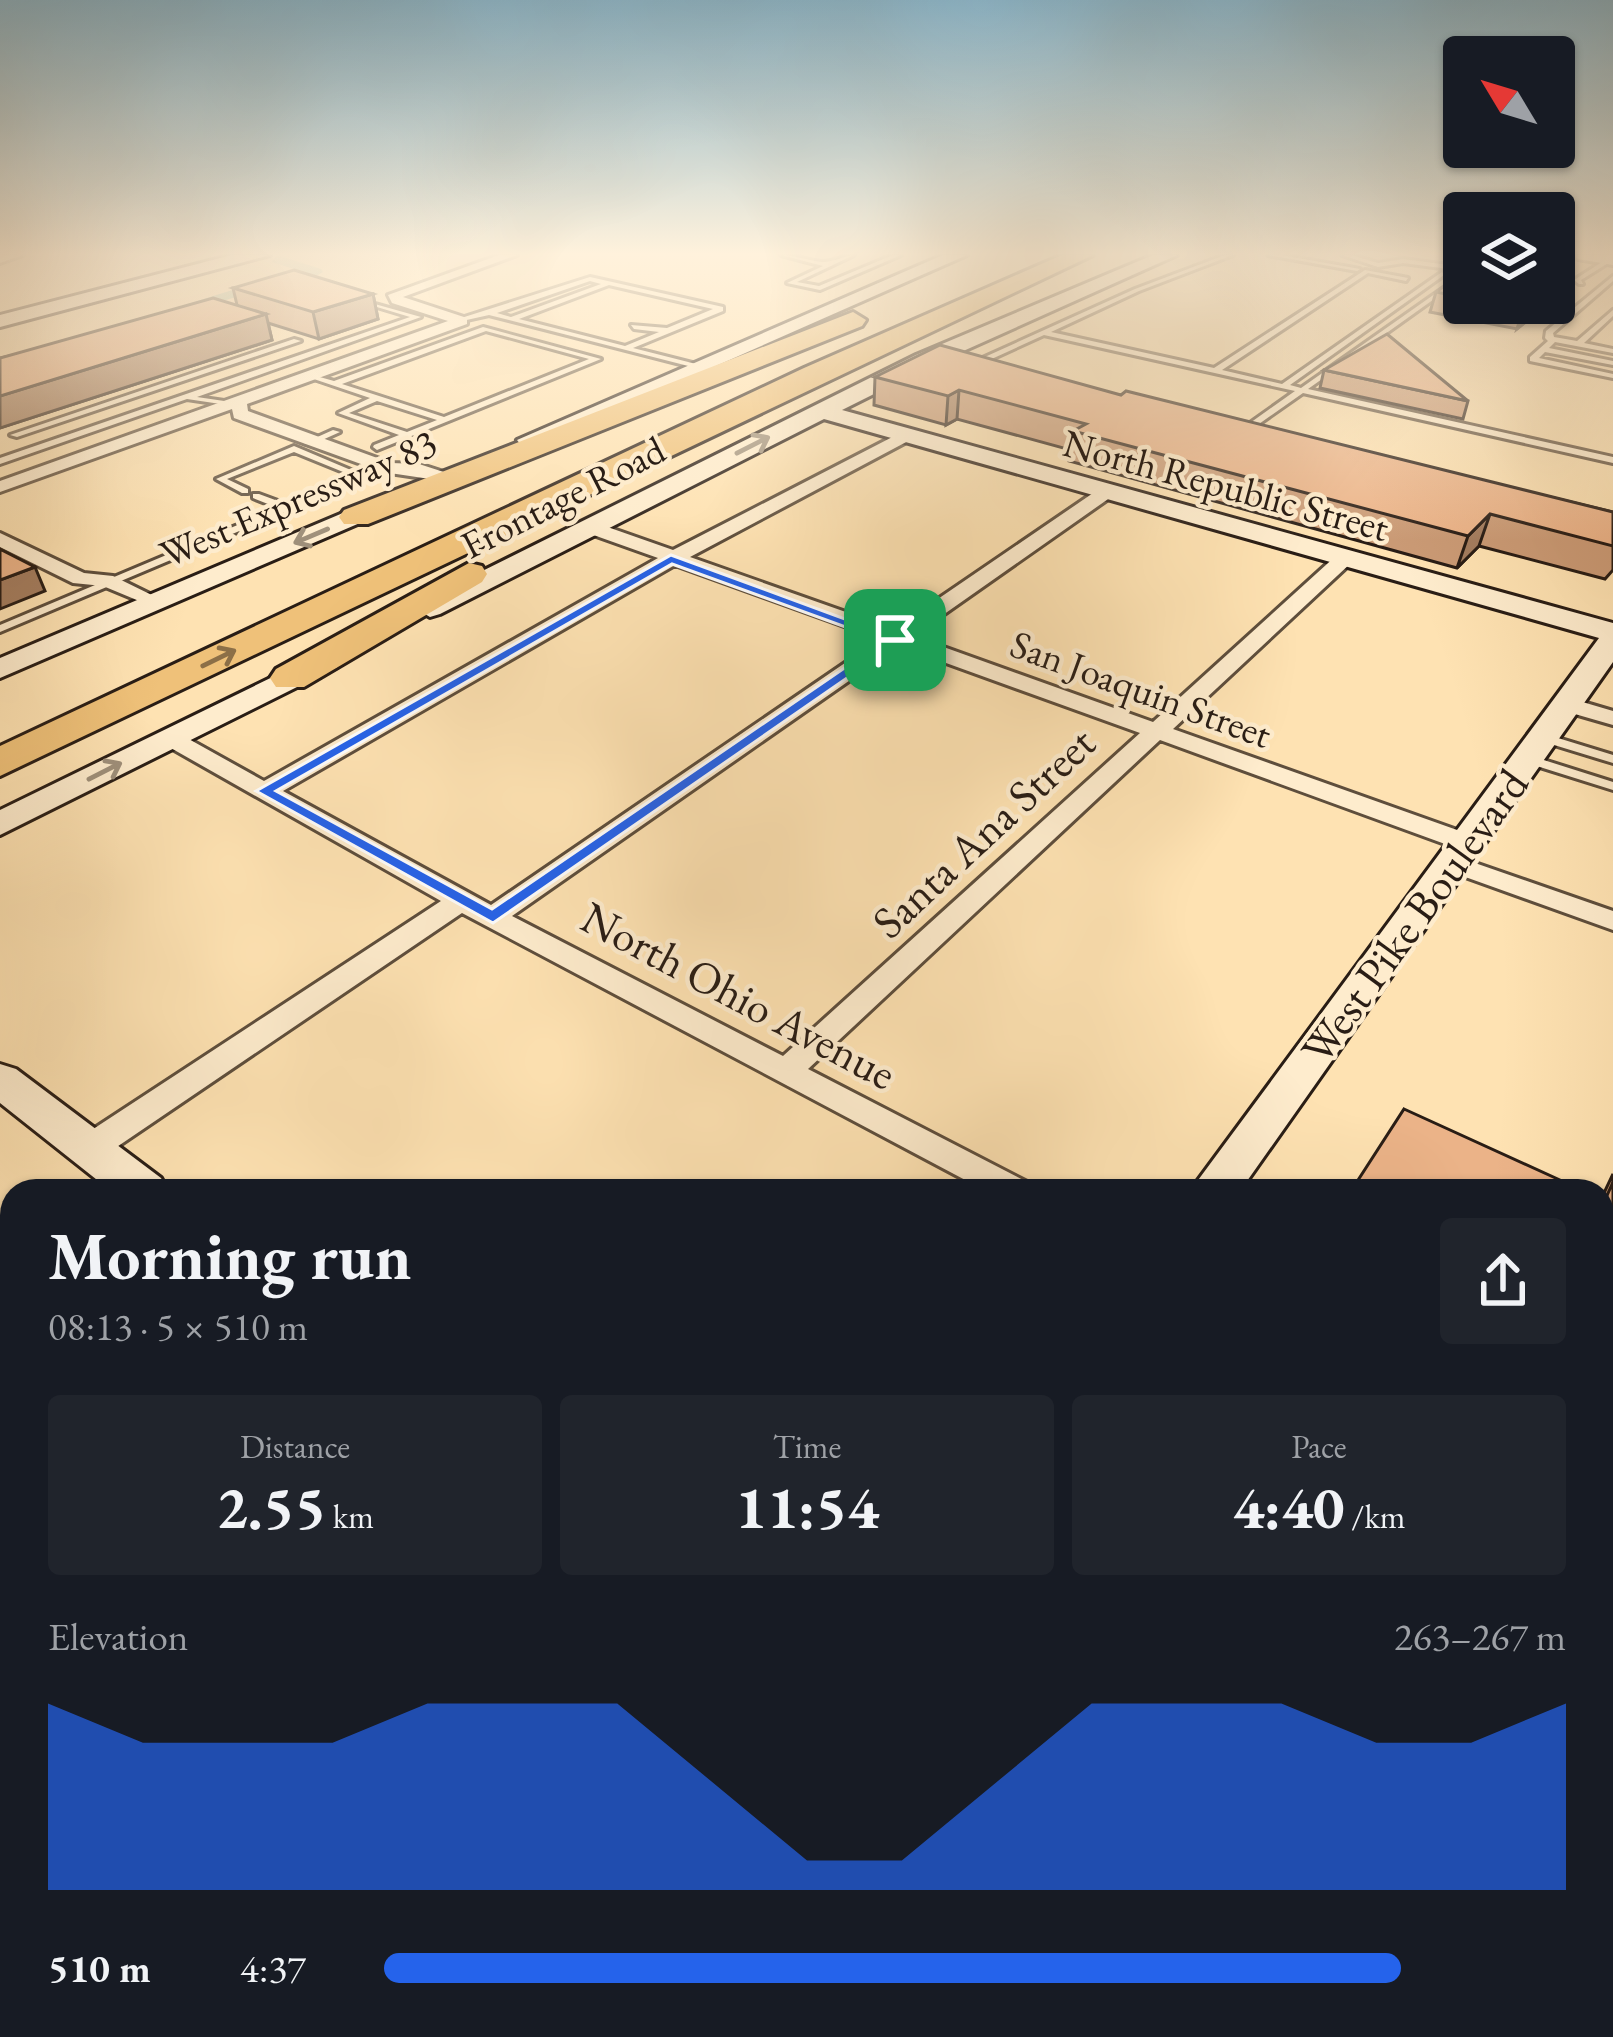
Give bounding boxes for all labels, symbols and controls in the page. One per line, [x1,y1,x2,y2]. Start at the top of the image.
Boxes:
north arrow [1443,36,1575,168]
map controls [1443,36,1575,324]
button: layers [1443,192,1575,324]
street label: West Expressway 83 [152,417,444,579]
street label: North Republic Street [1058,417,1394,553]
street label: Frontage Road [452,424,674,570]
one-way arrow [735,432,770,455]
one-way arrow [293,527,330,548]
pin [844,589,946,691]
icon: arrive [862,607,928,673]
street label: San Joaquin Street [1004,618,1278,760]
one-way arrow [200,646,236,668]
street label: Santa Ana Street [859,714,1107,950]
street label: West Pike Boulevard [1287,757,1541,1075]
one-way arrow [86,759,122,782]
street label: North Ohio Avenue [572,888,906,1102]
text: Morning run [48,1213,412,1299]
button: share [1440,1218,1566,1344]
text: 08:13 · 5 × 510 m [48,1301,308,1352]
text: Distance [240,1425,350,1468]
text: Time [773,1425,841,1468]
text: Pace [1291,1425,1347,1468]
text: 2.55 [216,1468,326,1546]
text: 11:54 [735,1468,879,1546]
text: 4:40 [1232,1468,1345,1546]
text: km [326,1495,374,1538]
text: /km [1345,1495,1406,1538]
text: Elevation [48,1611,188,1662]
text: 263–267 m [1394,1611,1566,1662]
text: 510 m [48,1943,151,1994]
text: 4:37 [240,1943,306,1994]

